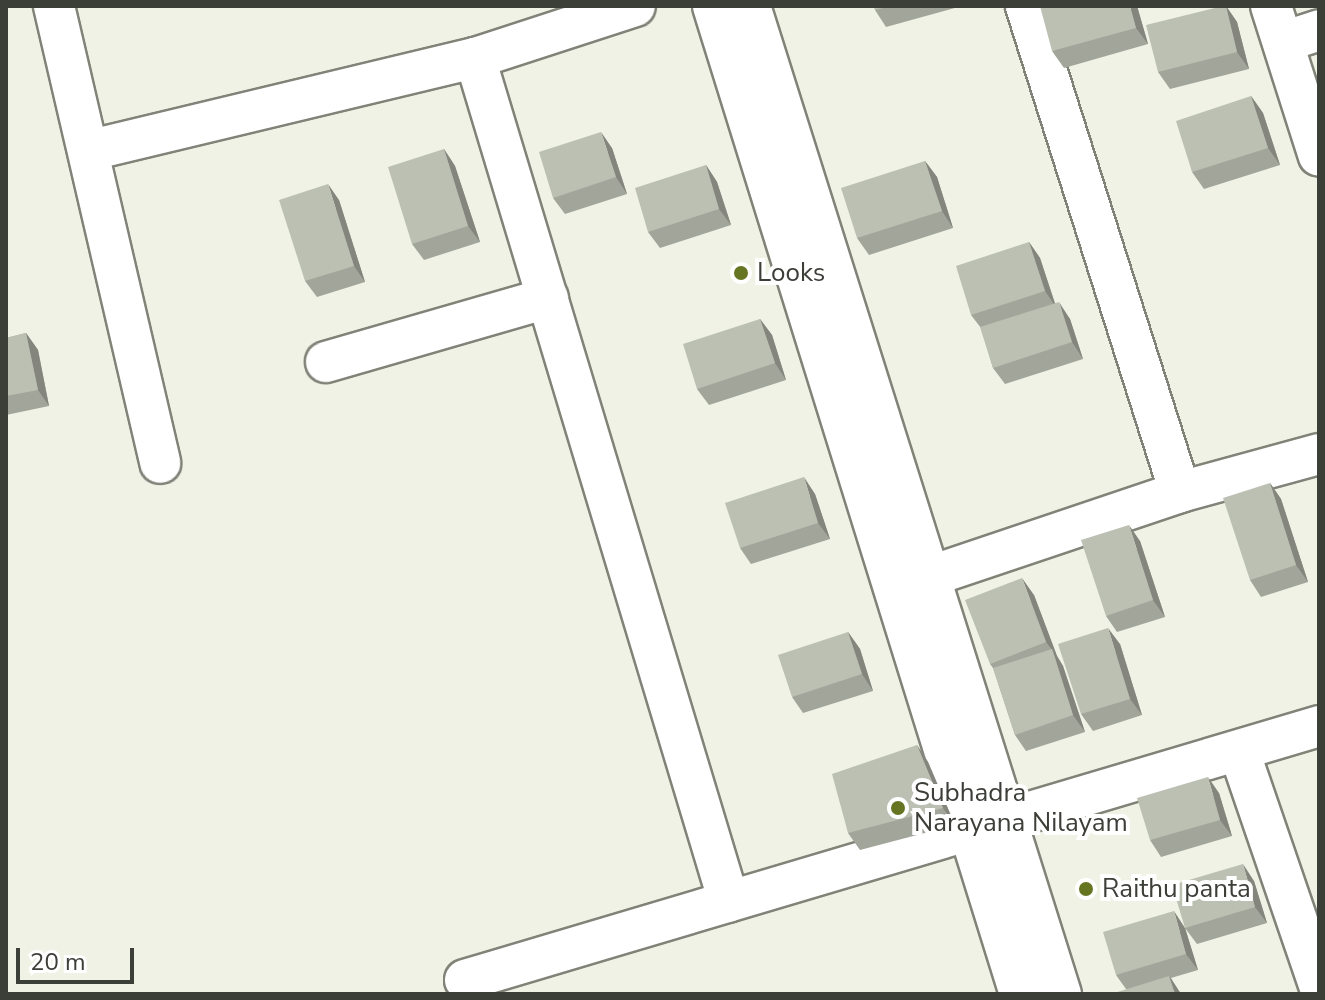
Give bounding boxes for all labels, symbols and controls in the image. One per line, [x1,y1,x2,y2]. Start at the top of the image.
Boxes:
place label: Looks [757,257,825,289]
marker: Looks [732,264,750,282]
place label: Subhadra Narayana Nilayam [914,777,1128,838]
marker: Subhadra Narayana Nilayam [889,799,907,817]
place label: Raithu panta [1102,873,1251,905]
marker: Raithu panta [1077,880,1095,898]
scale bar [20,932,138,982]
text: 20 m [30,946,86,978]

